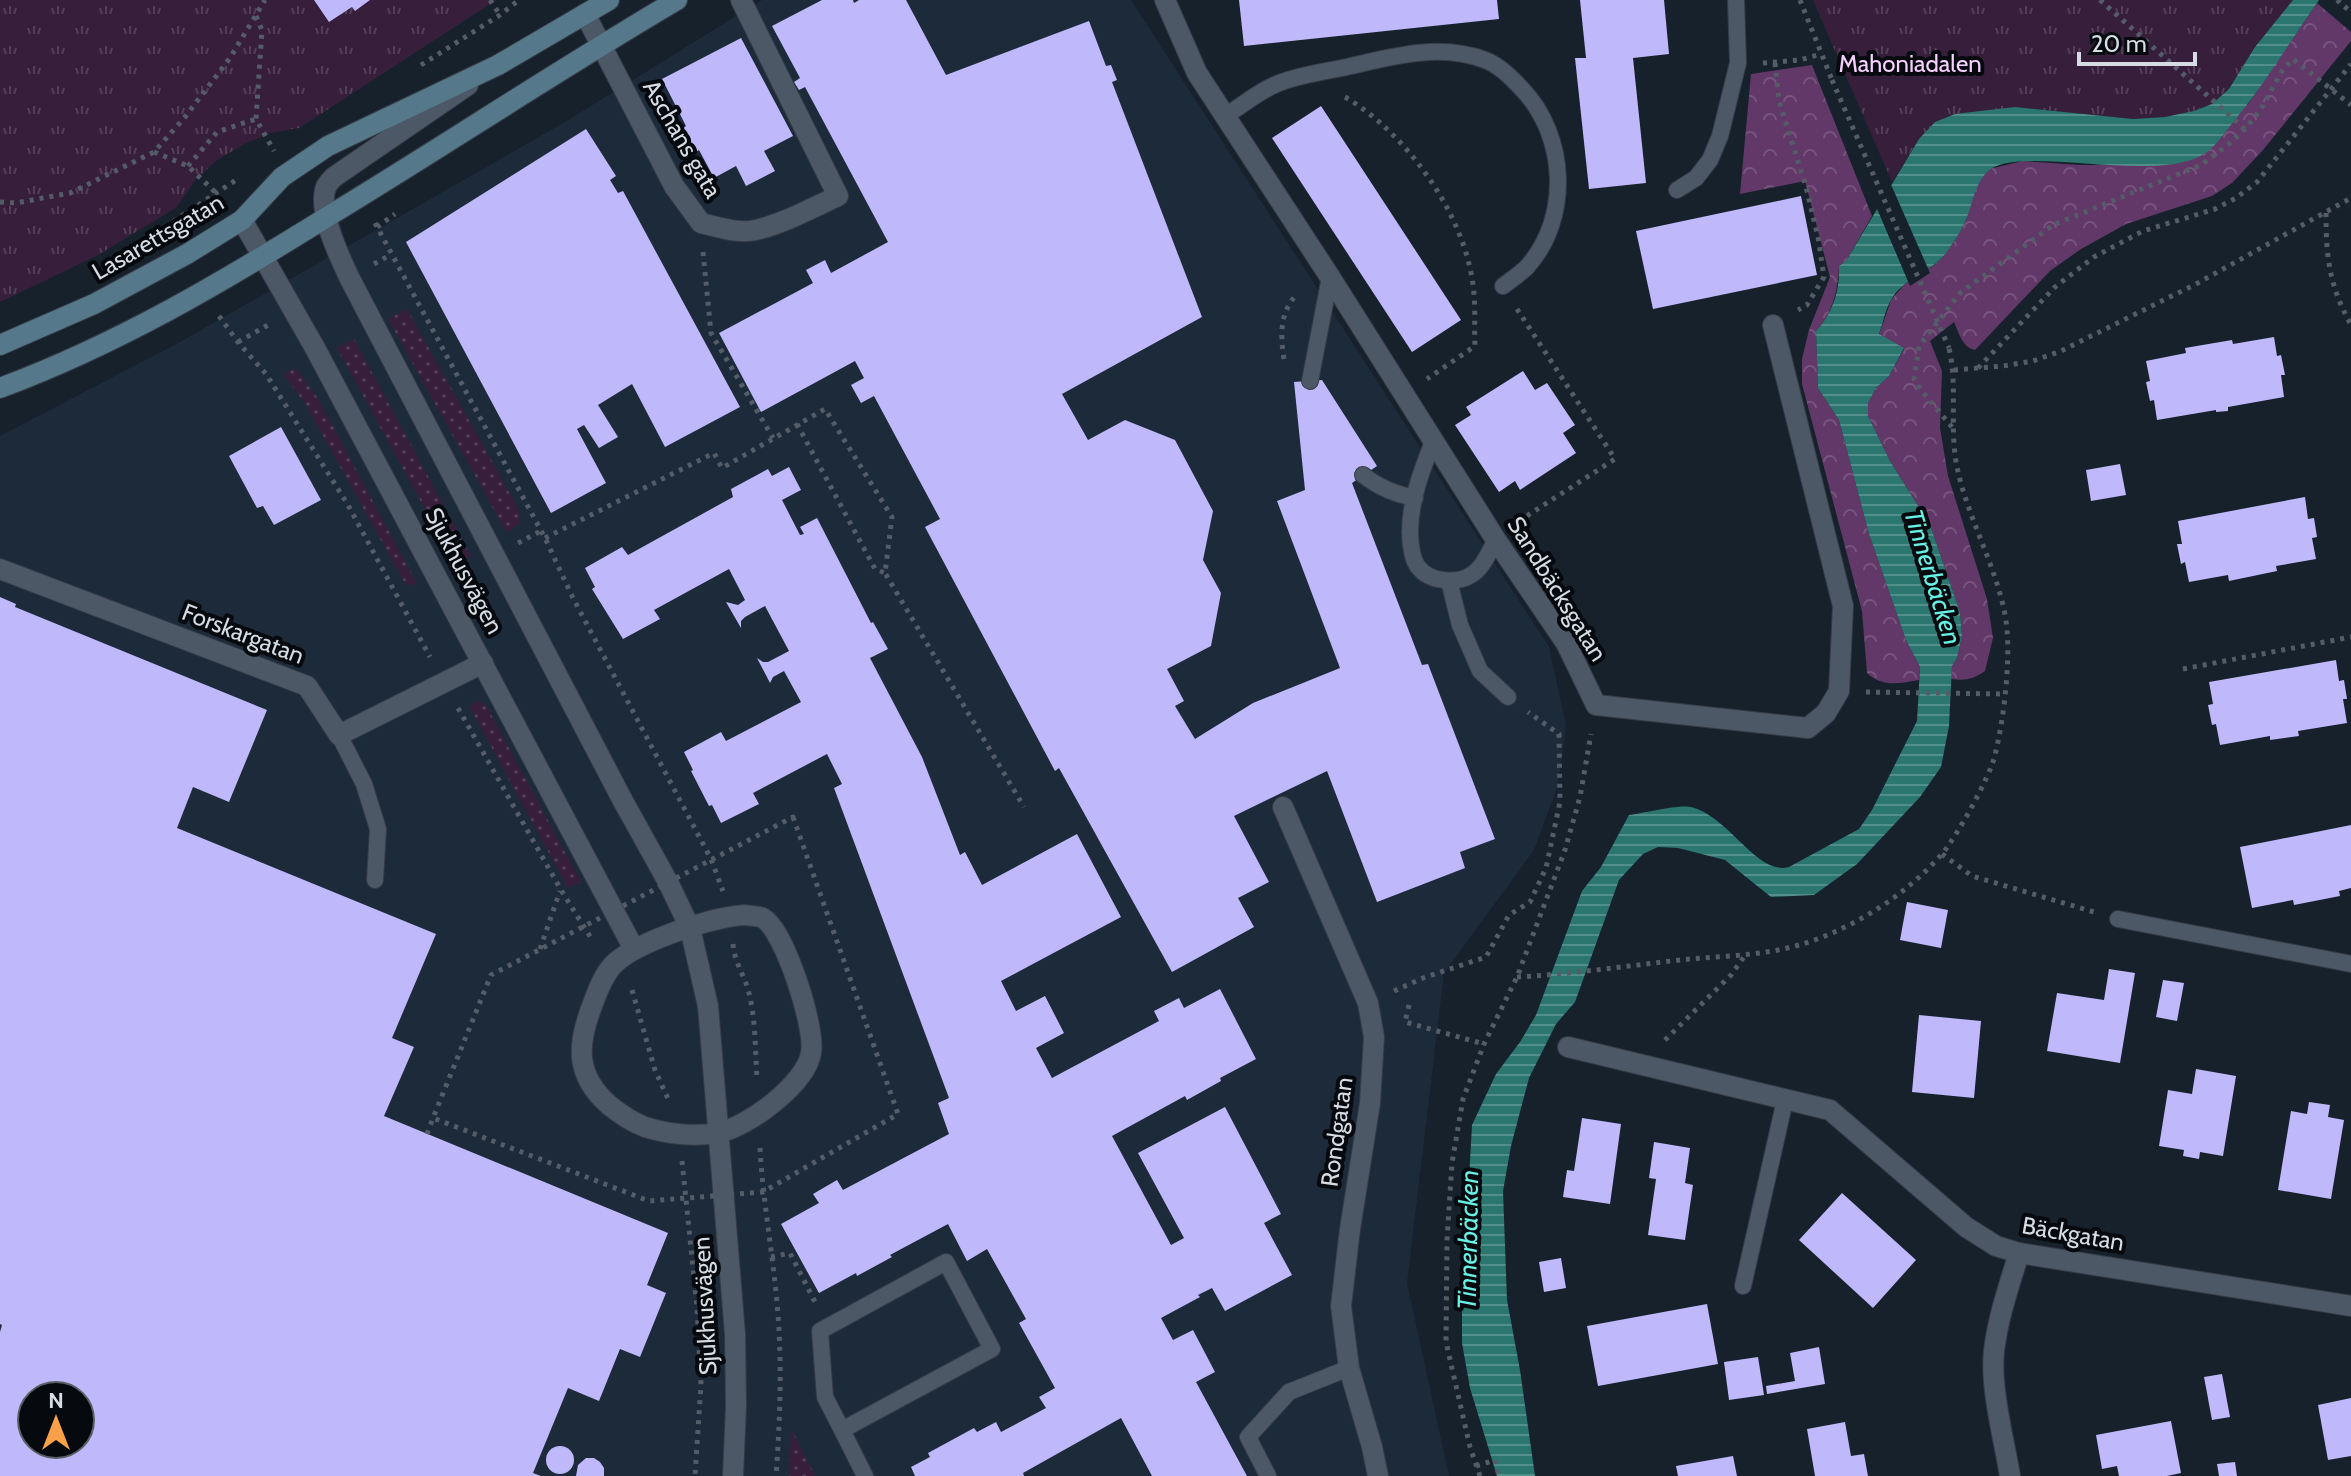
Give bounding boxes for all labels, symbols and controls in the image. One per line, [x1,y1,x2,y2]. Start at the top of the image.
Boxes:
scale bar [2079,16,2195,66]
text: 20 m [2091,29,2147,58]
park label: Mahoniadalen [1838,49,1982,78]
street label: Aschans gata [637,74,728,203]
street label: Lasarettsgatan [87,187,229,286]
street label: Sjukhusvägen [419,503,510,639]
water label: Tinnerbäcken [1897,505,1969,649]
street label: Sandbäcksgatan [1501,511,1613,666]
street label: Forskargatan [178,597,308,670]
street label: Rondgatan [1314,1075,1359,1189]
water label: Tinnerbäcken [1451,1170,1485,1310]
street label: Bäckgatan [2020,1210,2126,1257]
street label: Sjukhusvägen [686,1236,723,1376]
north arrow [16,1380,96,1460]
text: N [48,1387,64,1414]

